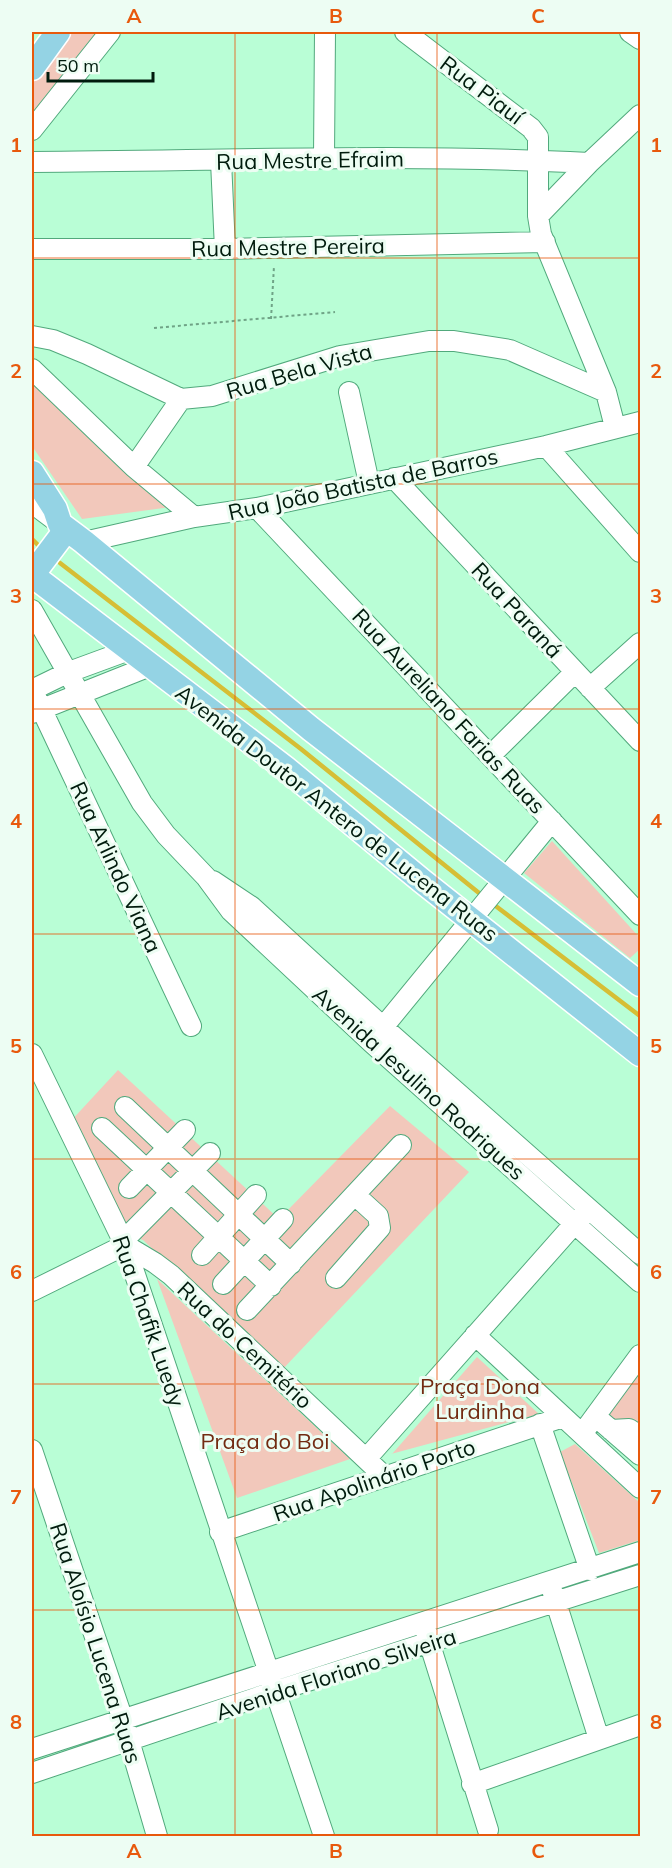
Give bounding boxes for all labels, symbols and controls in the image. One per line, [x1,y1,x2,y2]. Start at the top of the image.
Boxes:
text: A [127,3,142,28]
text: B [329,3,343,28]
text: C [531,3,545,28]
scale bar [48,45,153,83]
street label: Rua Piauí [435,49,531,132]
text: 50 m [57,54,99,77]
text: 1 [10,132,22,157]
text: 1 [650,132,662,157]
street label: Rua Mestre Efraim [216,144,404,176]
street label: Rua Mestre Pereira [191,231,385,263]
street label: Rua Bela Vista [223,337,375,405]
text: 2 [10,358,22,383]
text: 2 [650,358,662,383]
street label: Rua João Batista de Barros [226,442,500,526]
street label: Rua Paraná [465,556,569,664]
text: 3 [10,583,22,608]
text: 3 [650,583,662,608]
street label: Rua Aureliano Farias Ruas [346,602,552,820]
street label: Avenida Doutor Antero de Lucena Ruas [170,678,504,948]
street label: Rua Arlindo Viana [64,777,168,957]
text: 4 [10,808,22,833]
text: 4 [650,808,662,833]
street label: Avenida Jesulino Rodrigues [307,980,531,1186]
text: 5 [10,1033,22,1058]
text: 5 [650,1033,662,1058]
street label: Rua Chafik Luedy [107,1232,191,1410]
text: 6 [10,1259,22,1284]
text: 6 [650,1259,662,1284]
street label: Rua do Cemitério [172,1275,318,1415]
park label: Praça Dona Lurdinha [420,1372,540,1425]
park label: Praça do Boi [200,1427,330,1455]
street label: Rua Apolinário Porto [269,1432,479,1528]
text: 7 [10,1484,22,1509]
text: 7 [650,1484,662,1509]
street label: Rua Aloísio Lucena Ruas [44,1519,148,1767]
street label: Avenida Floriano Silveira [212,1622,460,1726]
text: 8 [10,1709,22,1734]
text: 8 [650,1709,662,1734]
text: A [127,1838,142,1863]
text: B [329,1838,343,1863]
text: C [531,1838,545,1863]

